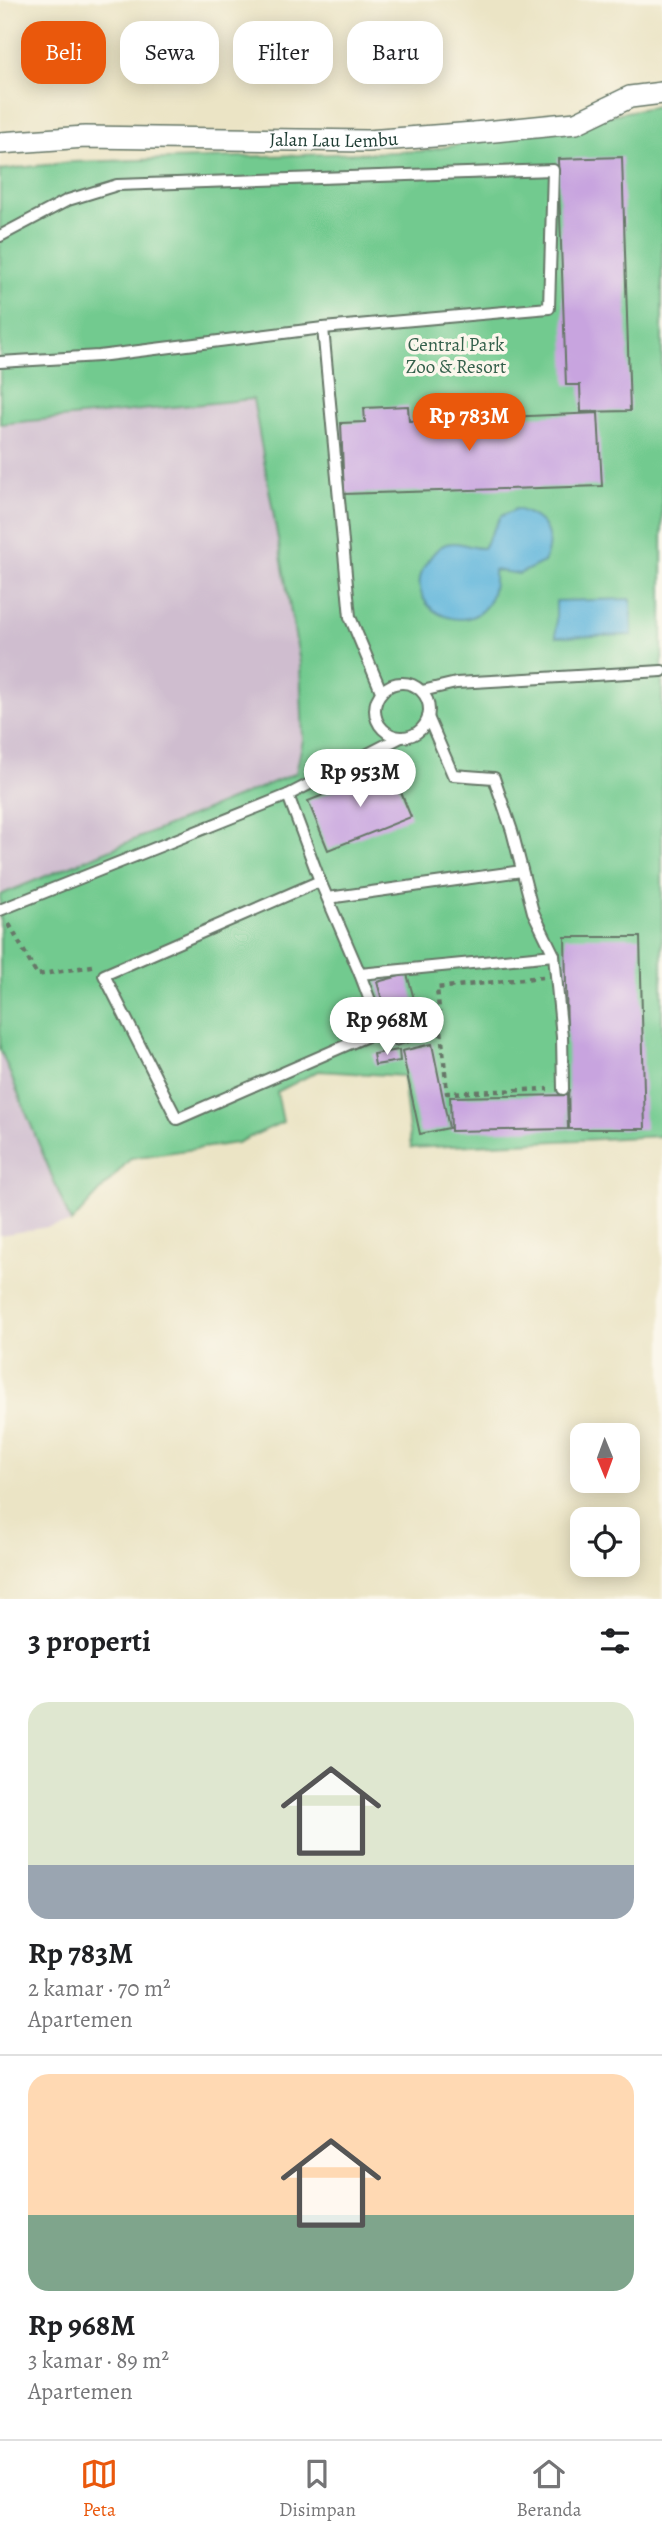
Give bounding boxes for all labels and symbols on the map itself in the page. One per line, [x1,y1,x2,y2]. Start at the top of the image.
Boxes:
street label: Jalan Lau Lembu [269,126,400,154]
park label: Central Park Zoo & Resort [406,332,506,380]
pin: Rp 783M [404,393,534,453]
pin: Rp 953M [295,750,425,809]
pin: Rp 968M [322,998,452,1057]
north arrow [570,1423,640,1493]

